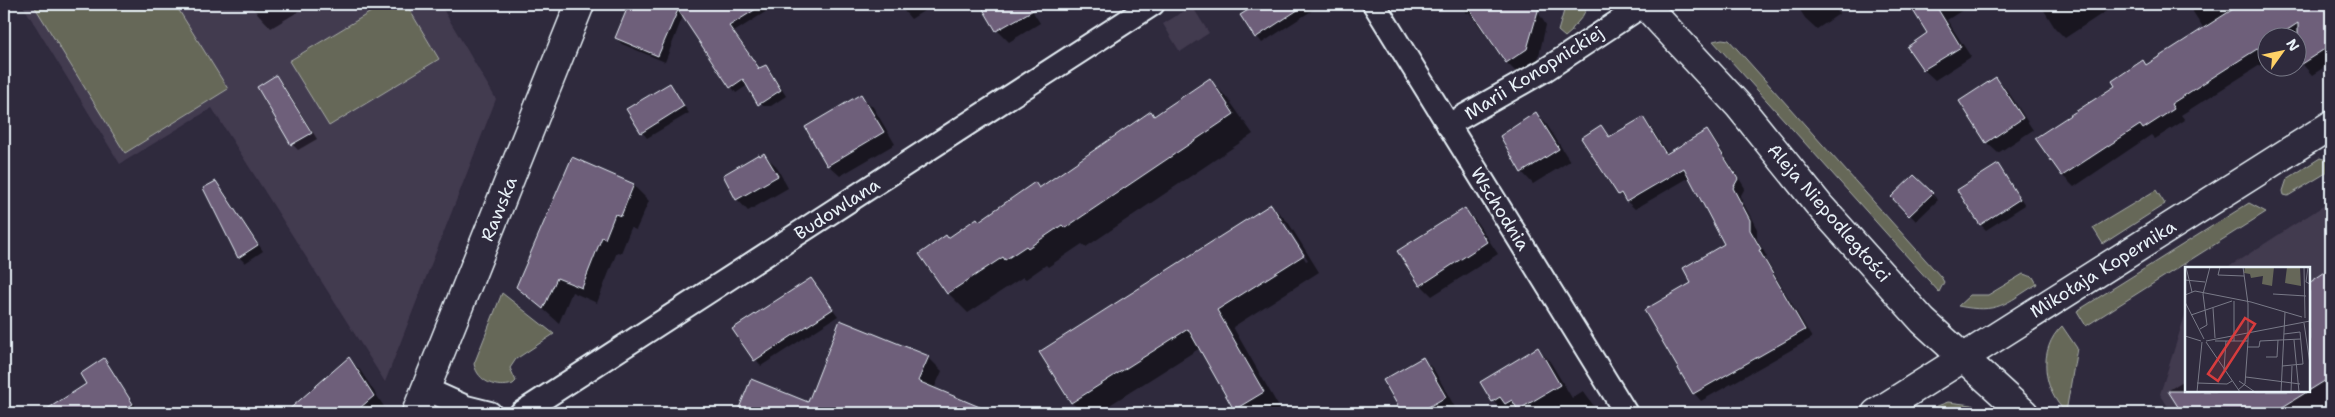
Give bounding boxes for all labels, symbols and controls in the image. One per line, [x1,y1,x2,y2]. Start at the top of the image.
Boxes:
street label: Marii Konopnickiej [1460,20,1608,126]
north arrow [2258,28,2308,78]
text: N [2282,35,2303,54]
street label: Aleja Niepodległości [1762,138,1896,288]
street label: Wschodnia [1465,163,1535,255]
street label: Budowlana [790,172,884,246]
street label: Rawska [475,173,523,245]
street label: Mikołaja Kopernika [2025,214,2181,324]
inset map [2185,267,2310,392]

